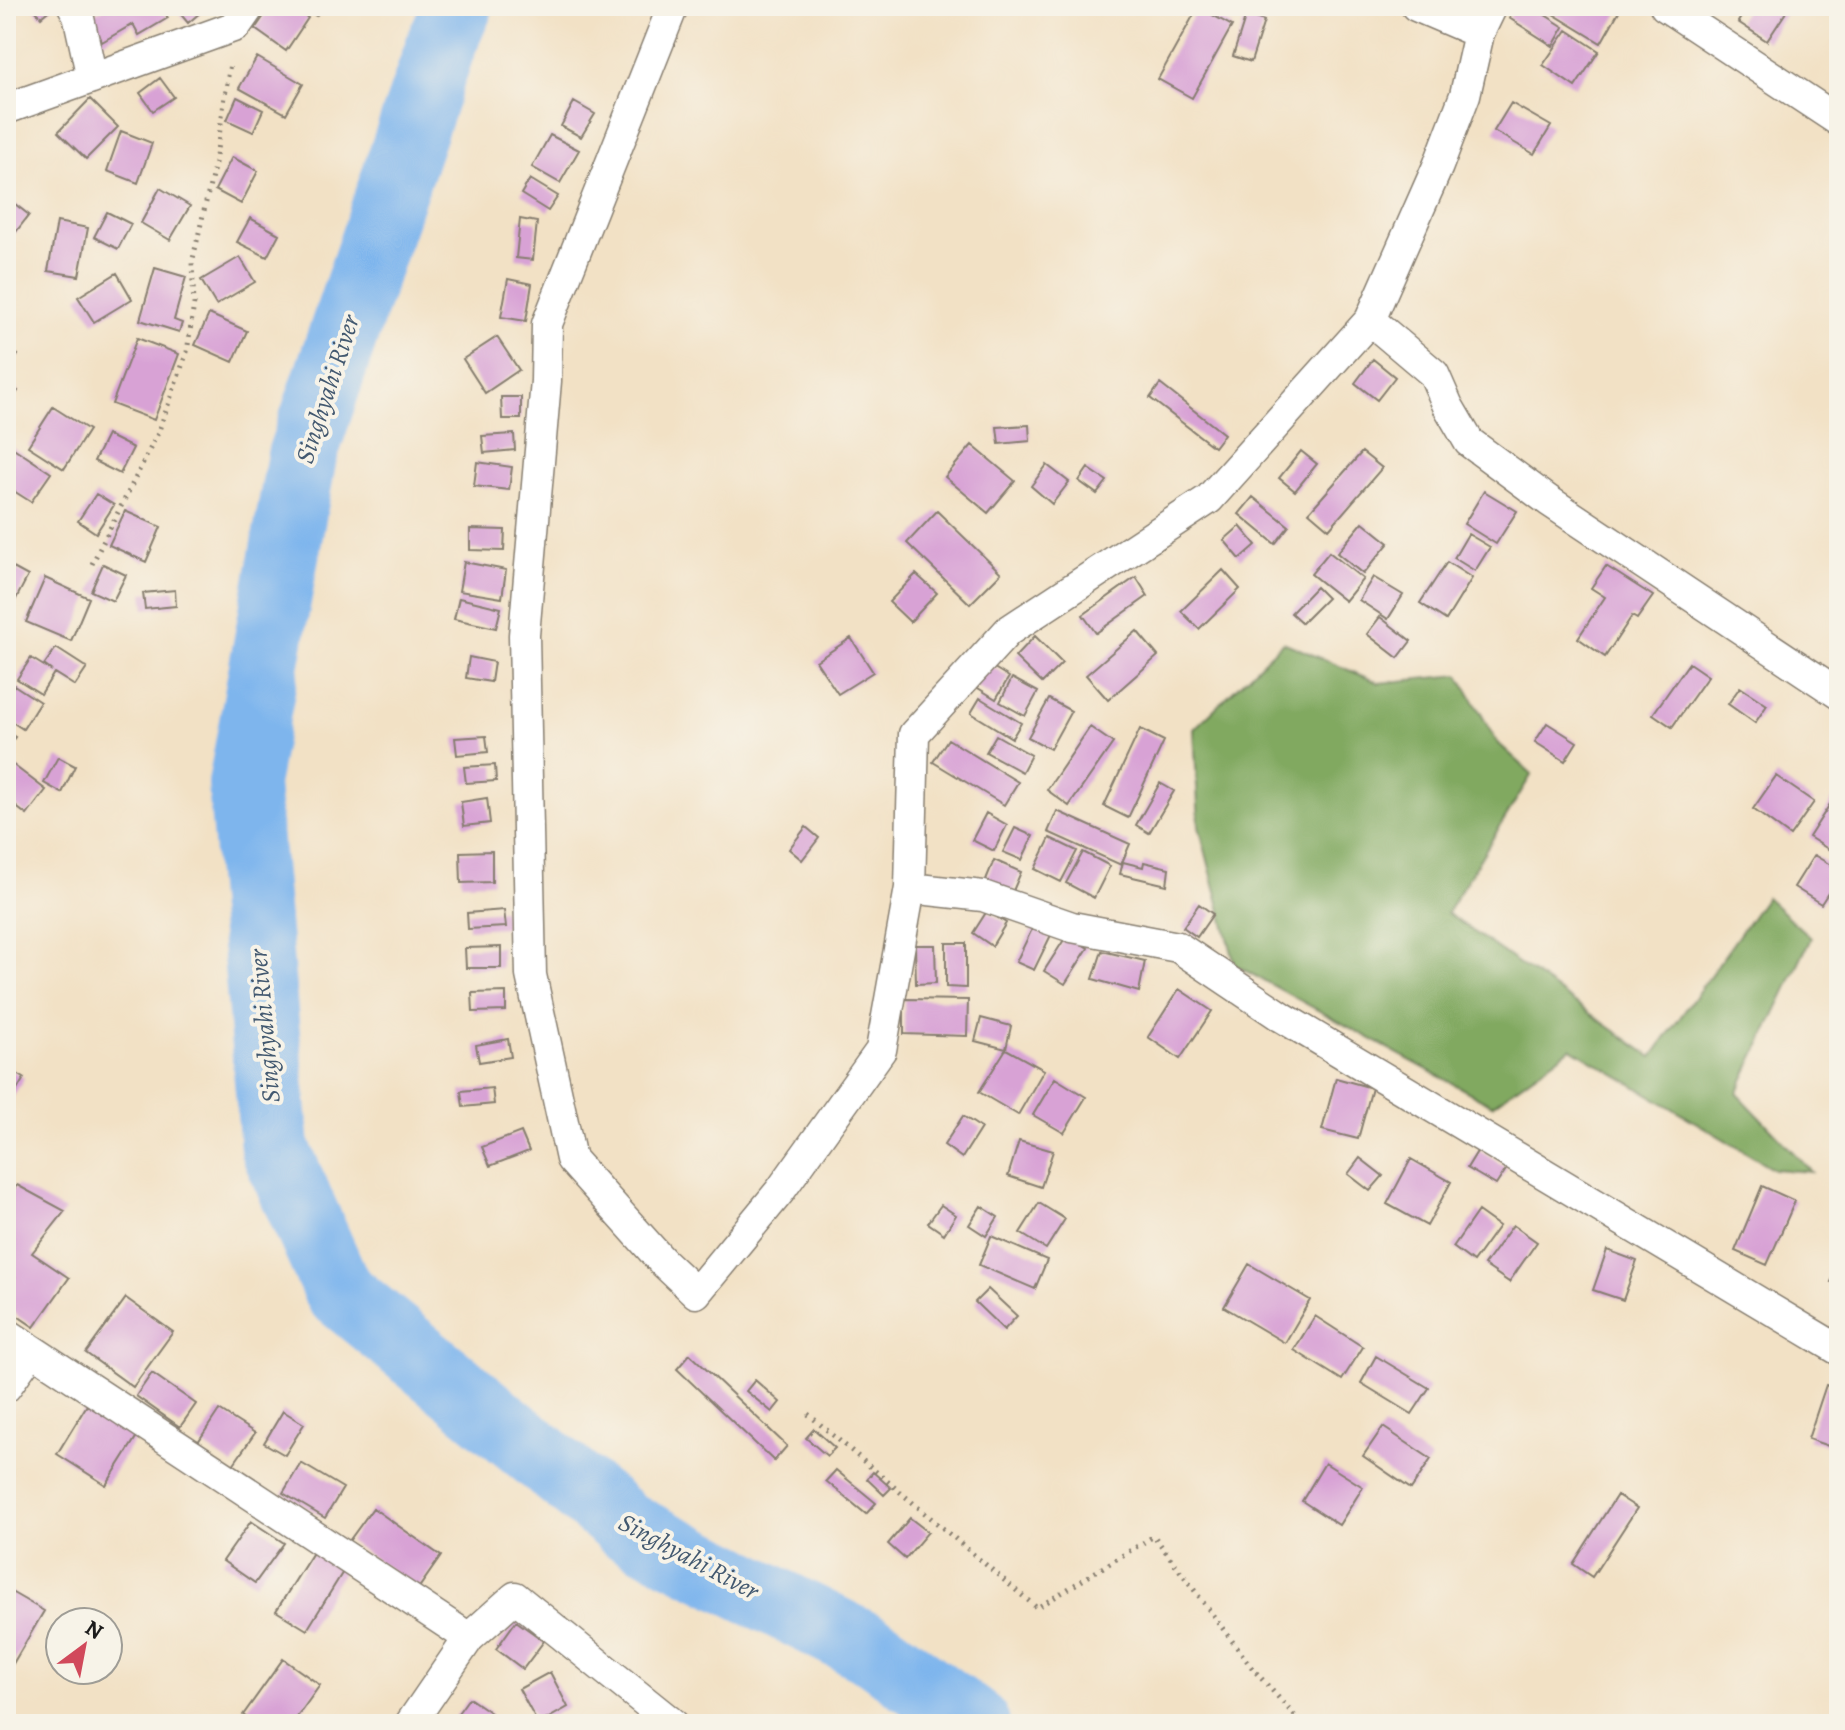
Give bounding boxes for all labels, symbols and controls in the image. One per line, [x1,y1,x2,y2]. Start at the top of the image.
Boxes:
water label: Singhyahi River [287,310,368,468]
water label: Singhyahi River [240,947,289,1104]
water label: Singhyahi River [613,1505,766,1609]
north arrow [44,1606,124,1686]
text: N [79,1613,109,1647]

